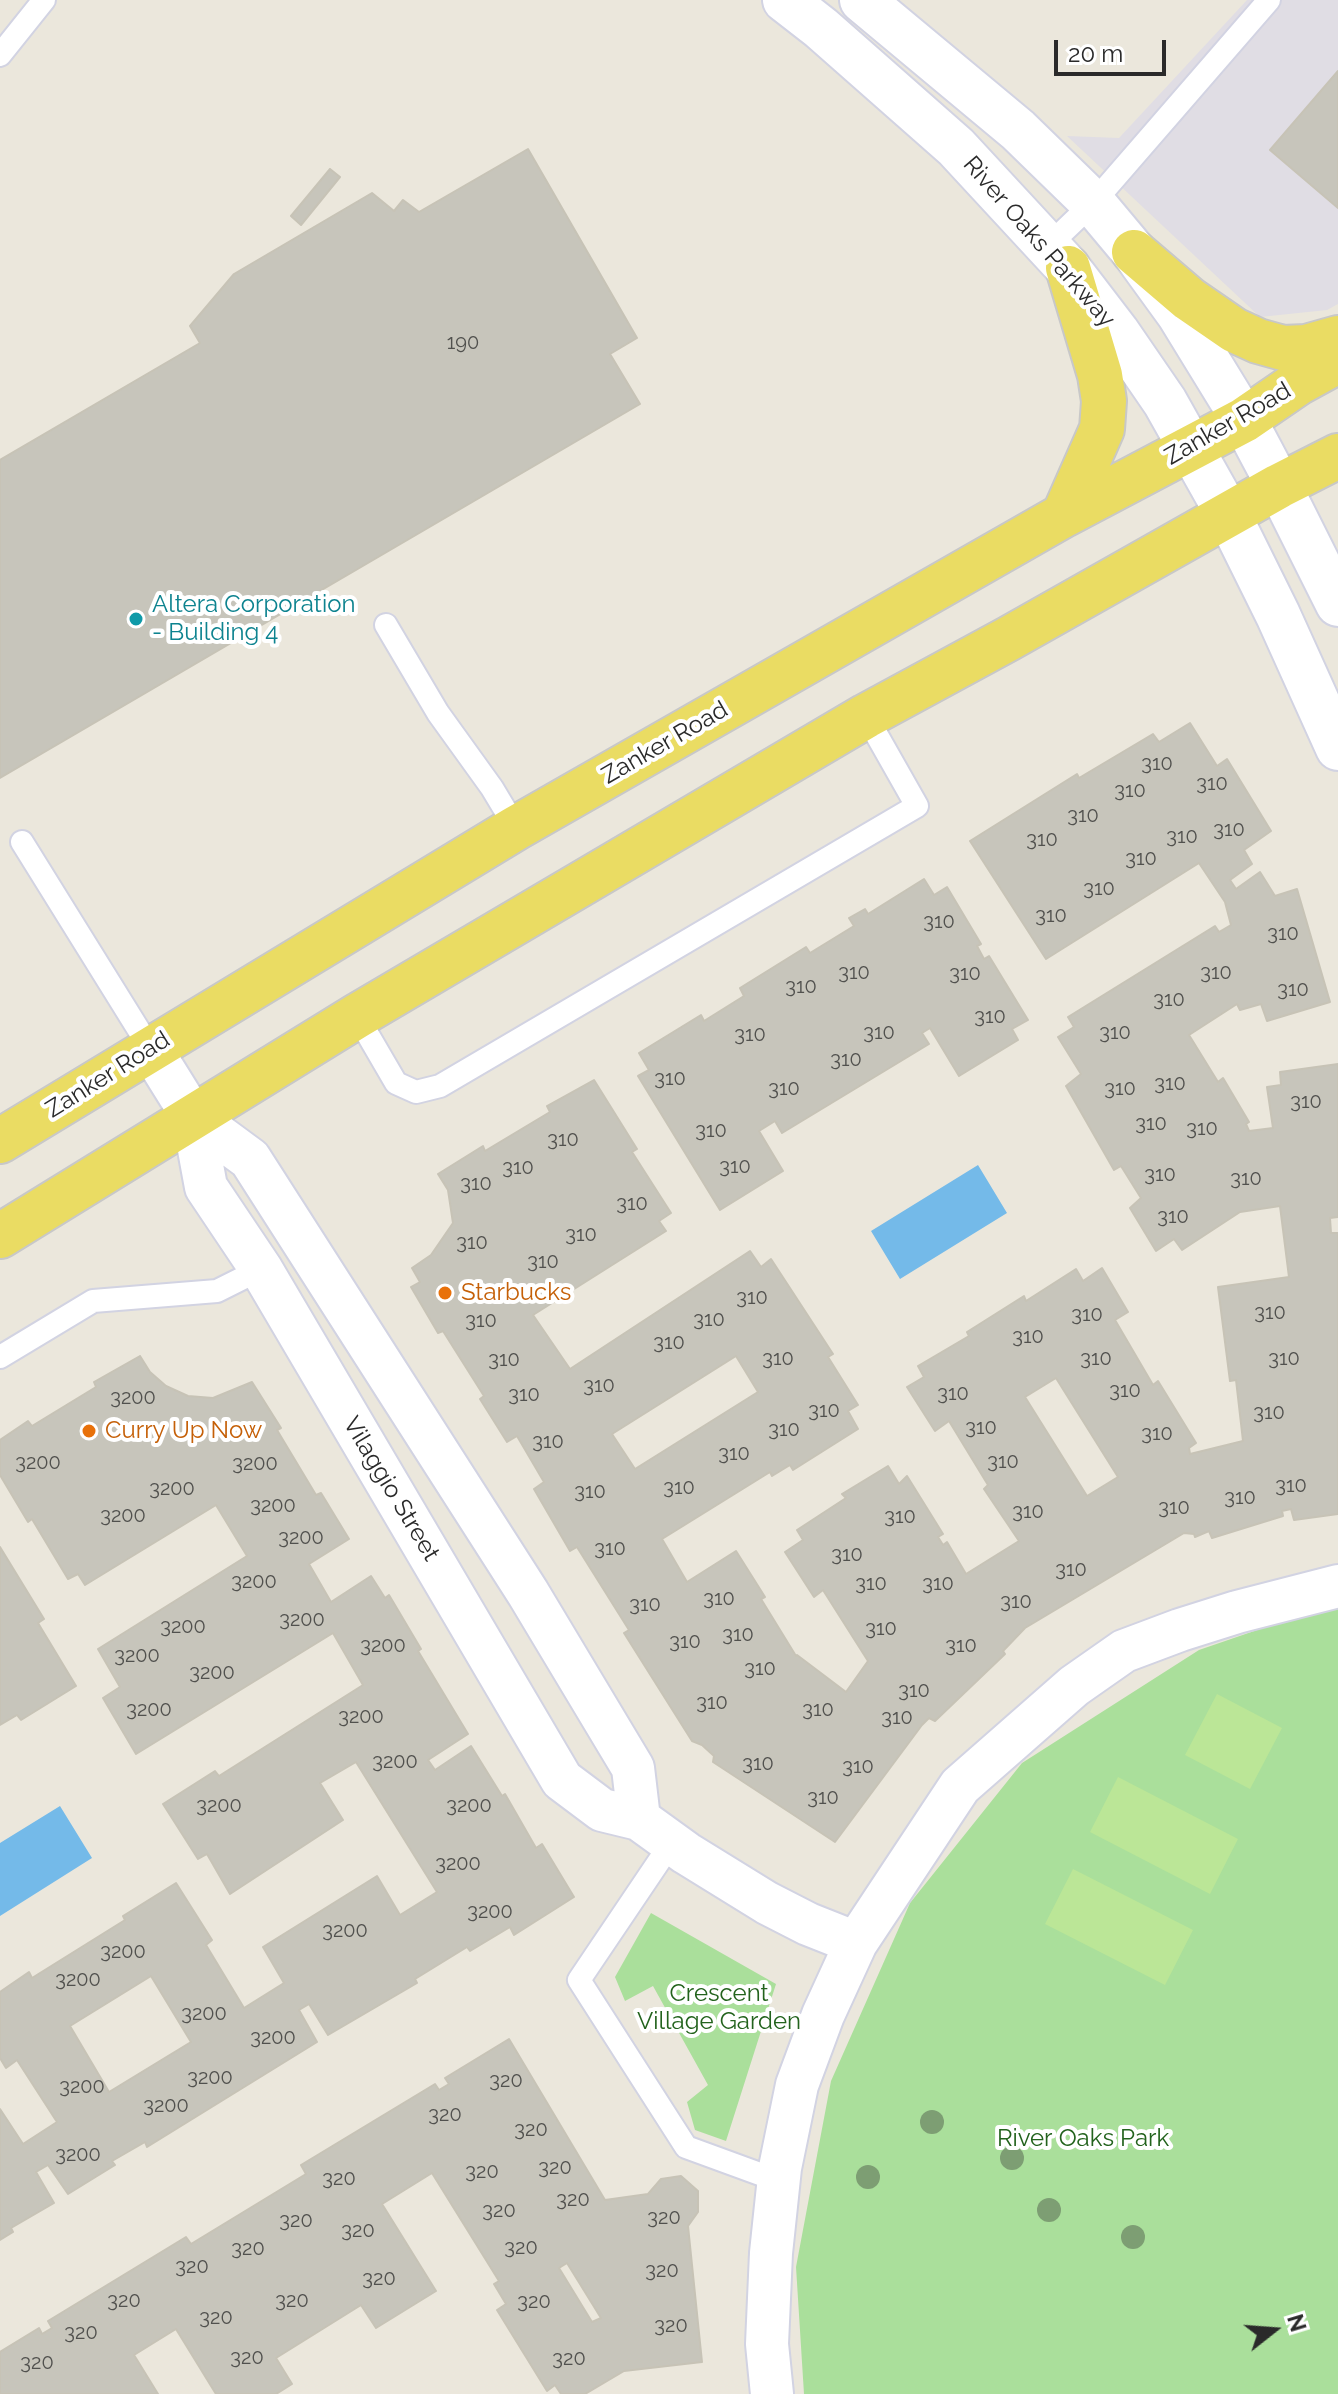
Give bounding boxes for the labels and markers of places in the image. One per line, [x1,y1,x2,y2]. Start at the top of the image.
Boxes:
place label: Altera Corporation - Building 4 [152,591,355,647]
marker: Altera Corporation - Building 4 [127,610,145,628]
place label: Starbucks [461,1279,571,1307]
marker: Starbucks [436,1284,454,1302]
place label: Curry Up Now [105,1417,262,1445]
marker: Curry Up Now [80,1422,98,1440]

